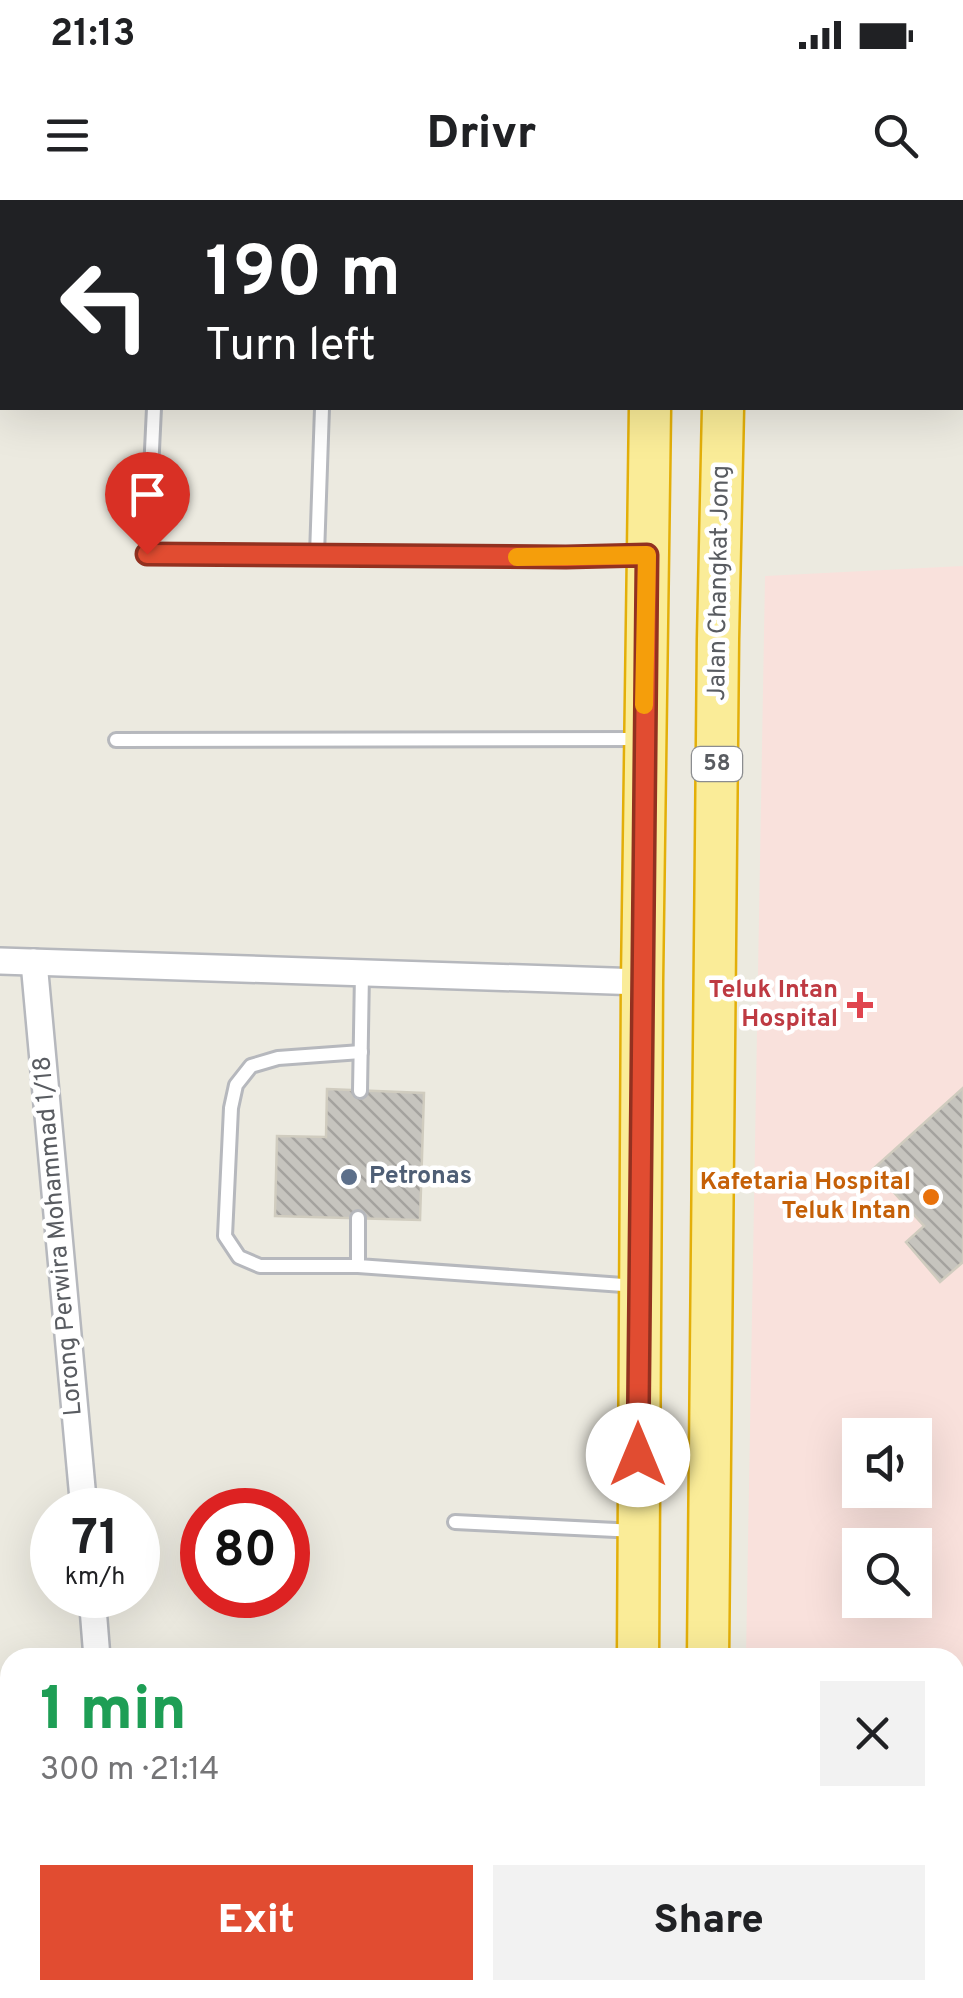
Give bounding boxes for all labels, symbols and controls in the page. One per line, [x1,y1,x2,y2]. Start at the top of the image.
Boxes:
text: 21:13 [50,11,136,60]
text: Drivr [427,107,536,164]
icon: menu [40,108,95,163]
icon: search [868,108,923,163]
text: 190 m [205,232,401,321]
icon: left [40,240,170,370]
text: Turn left [205,319,376,376]
pin [105,452,190,555]
street label: Jalan Changkat Jong [702,465,738,701]
icon: arrive [120,467,175,522]
road number: 58 [692,747,742,781]
place label: Teluk Intan Hospital [709,975,838,1036]
marker: Teluk Intan Hospital [847,992,873,1018]
street label: Lorong Perwira Mohammad 1/18 [27,1055,91,1417]
place label: Petronas [369,1161,472,1193]
marker: Petronas [338,1166,360,1188]
place label: Kafetaria Hospital Teluk Intan [700,1167,911,1228]
marker: Kafetaria Hospital Teluk Intan [920,1186,942,1208]
position arrow [586,1403,690,1507]
map controls [842,1418,932,1618]
button: sound [842,1418,932,1508]
speed limit sign: 80 [180,1488,310,1618]
text: 71 [71,1509,119,1572]
button: search [842,1528,932,1618]
text: km/h [65,1562,125,1594]
text: 1 min [40,1675,187,1751]
button: close [820,1681,925,1786]
text: 300 m · 21:14 [40,1751,219,1791]
button: Exit [40,1865,473,1980]
button: Share [493,1865,925,1980]

